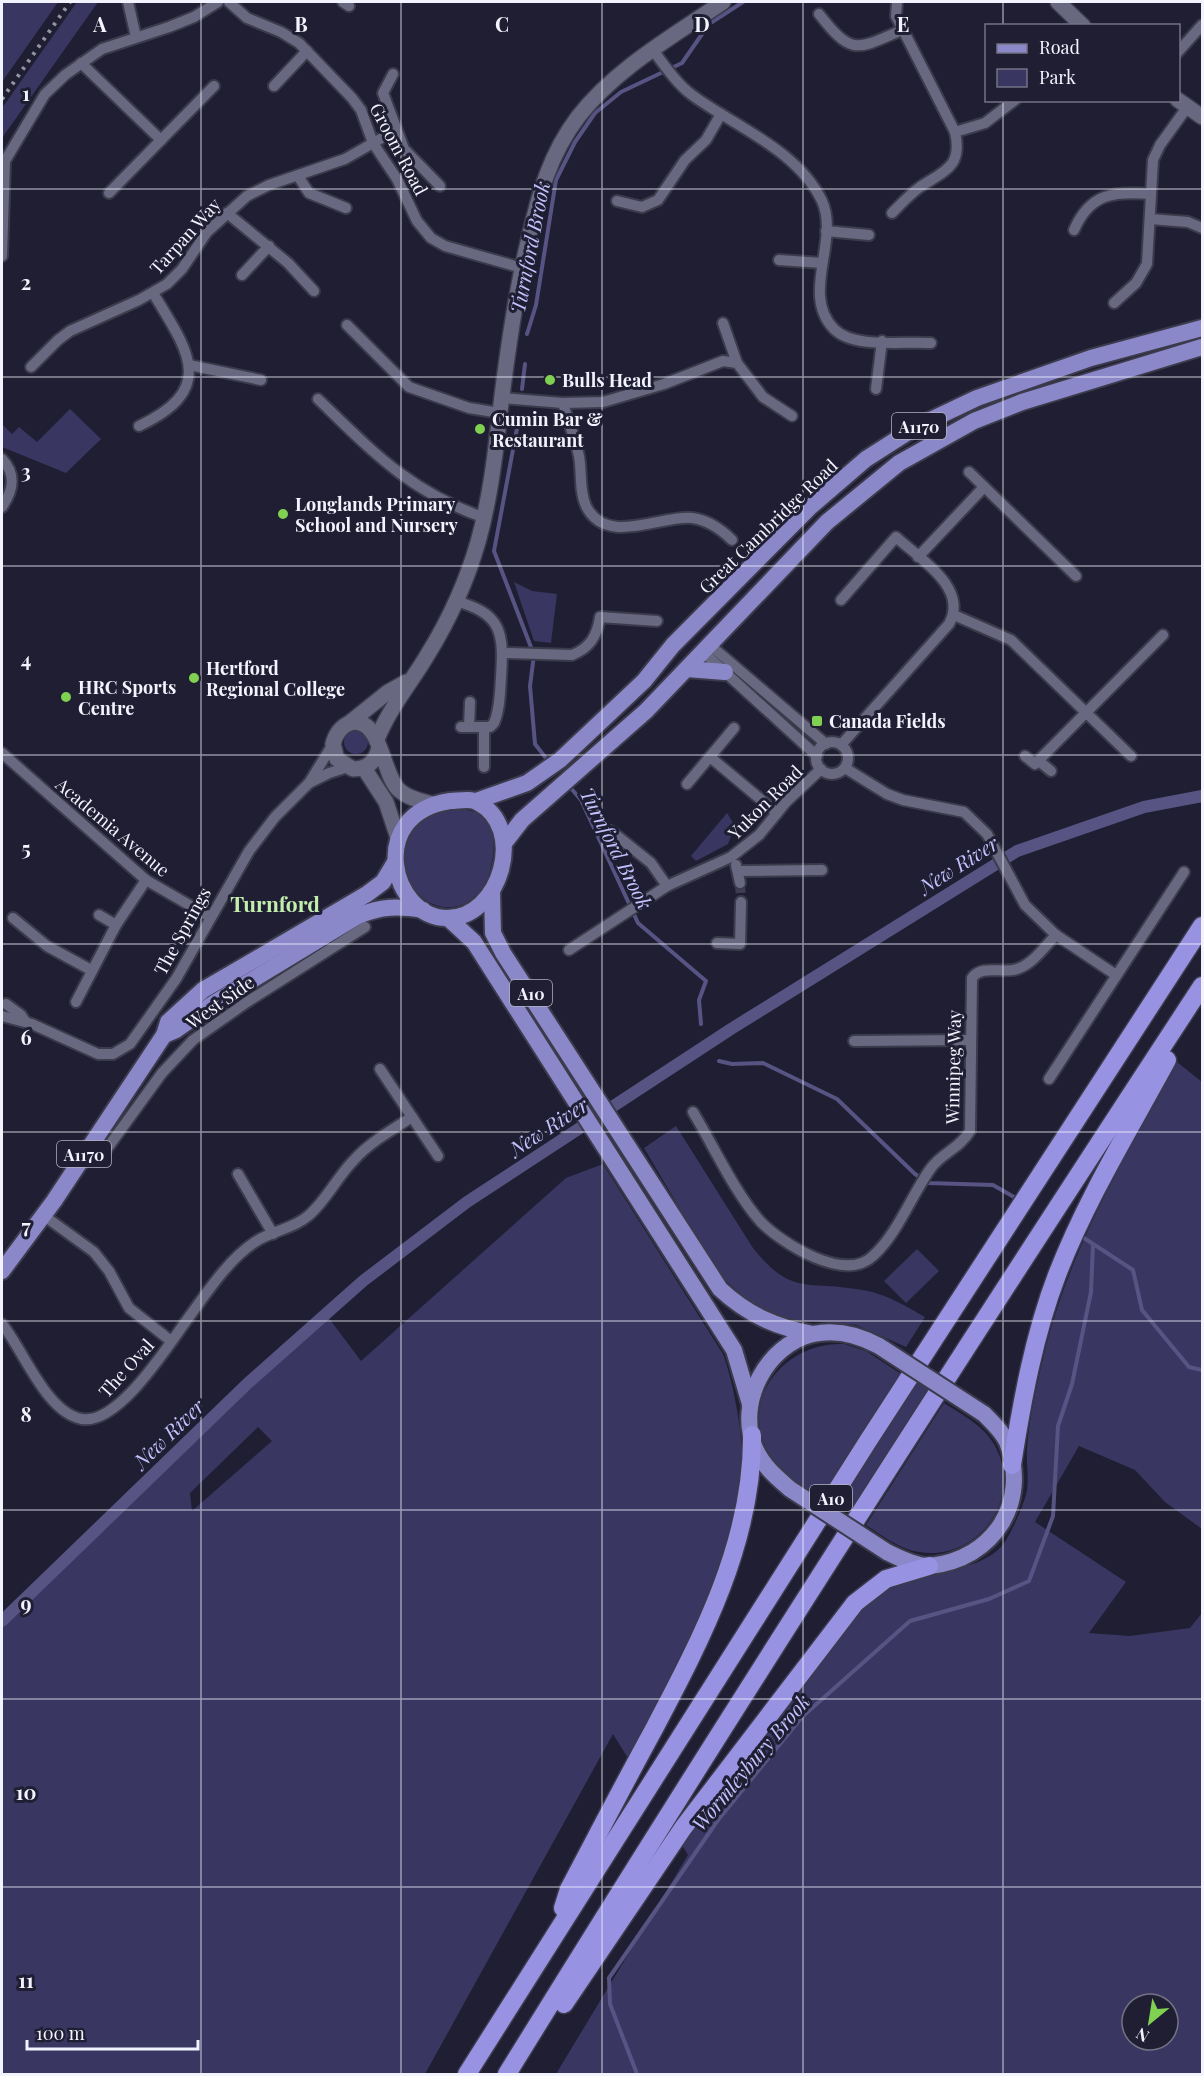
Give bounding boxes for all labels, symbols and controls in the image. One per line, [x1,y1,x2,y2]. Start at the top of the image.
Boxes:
text: A [92,10,107,37]
text: B [294,10,308,37]
text: C [495,10,509,37]
text: D [694,10,710,37]
text: E [897,10,909,37]
legend [985,24,1180,102]
text: Road [1039,35,1080,59]
text: Park [1039,65,1076,89]
text: 1 [22,79,30,106]
street label: Groom Road [365,99,434,200]
water label: Turnford Brook [503,179,555,315]
street label: Tarpan Way [144,193,226,279]
text: 2 [21,268,31,295]
place label: Bulls Head [562,368,652,392]
marker: Bulls Head [543,373,557,387]
place label: Cumin Bar & Restaurant [492,407,603,452]
road number: A1170 [892,413,946,439]
marker: Cumin Bar & Restaurant [473,422,487,436]
street label: Great Cambridge Road [693,453,843,599]
text: 3 [21,457,31,484]
place label: Longlands Primary School and Nursery [295,492,458,537]
marker: Longlands Primary School and Nursery [276,507,290,521]
text: 4 [21,645,31,672]
place label: Hertford Regional College [206,656,345,701]
marker: Hertford Regional College [187,671,201,685]
place label: HRC Sports Centre [78,675,176,720]
marker: HRC Sports Centre [59,690,73,704]
place label: Canada Fields [829,709,945,733]
marker: Canada Fields [810,714,824,728]
street label: Yukon Road [722,759,808,845]
street label: Academia Avenue [50,772,175,882]
water label: Turnford Brook [575,782,659,914]
water label: New River [912,828,1004,900]
text: 5 [21,834,31,861]
street label: The Springs [148,883,216,979]
district label: Turnford [230,889,320,917]
street label: West Side [181,970,259,1035]
road number: A10 [510,980,552,1006]
street label: Winnipeg Way [940,1010,966,1125]
text: 6 [20,1023,32,1050]
water label: New River [502,1090,594,1163]
road number: A1170 [57,1141,111,1167]
text: 7 [21,1212,31,1239]
street label: The Oval [93,1333,159,1403]
water label: New River [125,1391,210,1475]
text: 8 [20,1400,32,1427]
road number: A10 [810,1485,852,1511]
text: 9 [20,1589,32,1616]
water label: Wormleybury Brook [685,1688,815,1836]
text: 10 [16,1778,36,1805]
text: 11 [18,1966,34,1993]
north arrow [1120,1992,1180,2052]
scale bar [27,2013,198,2051]
text: 100 m [36,2021,85,2045]
text: N [1132,2023,1153,2047]

